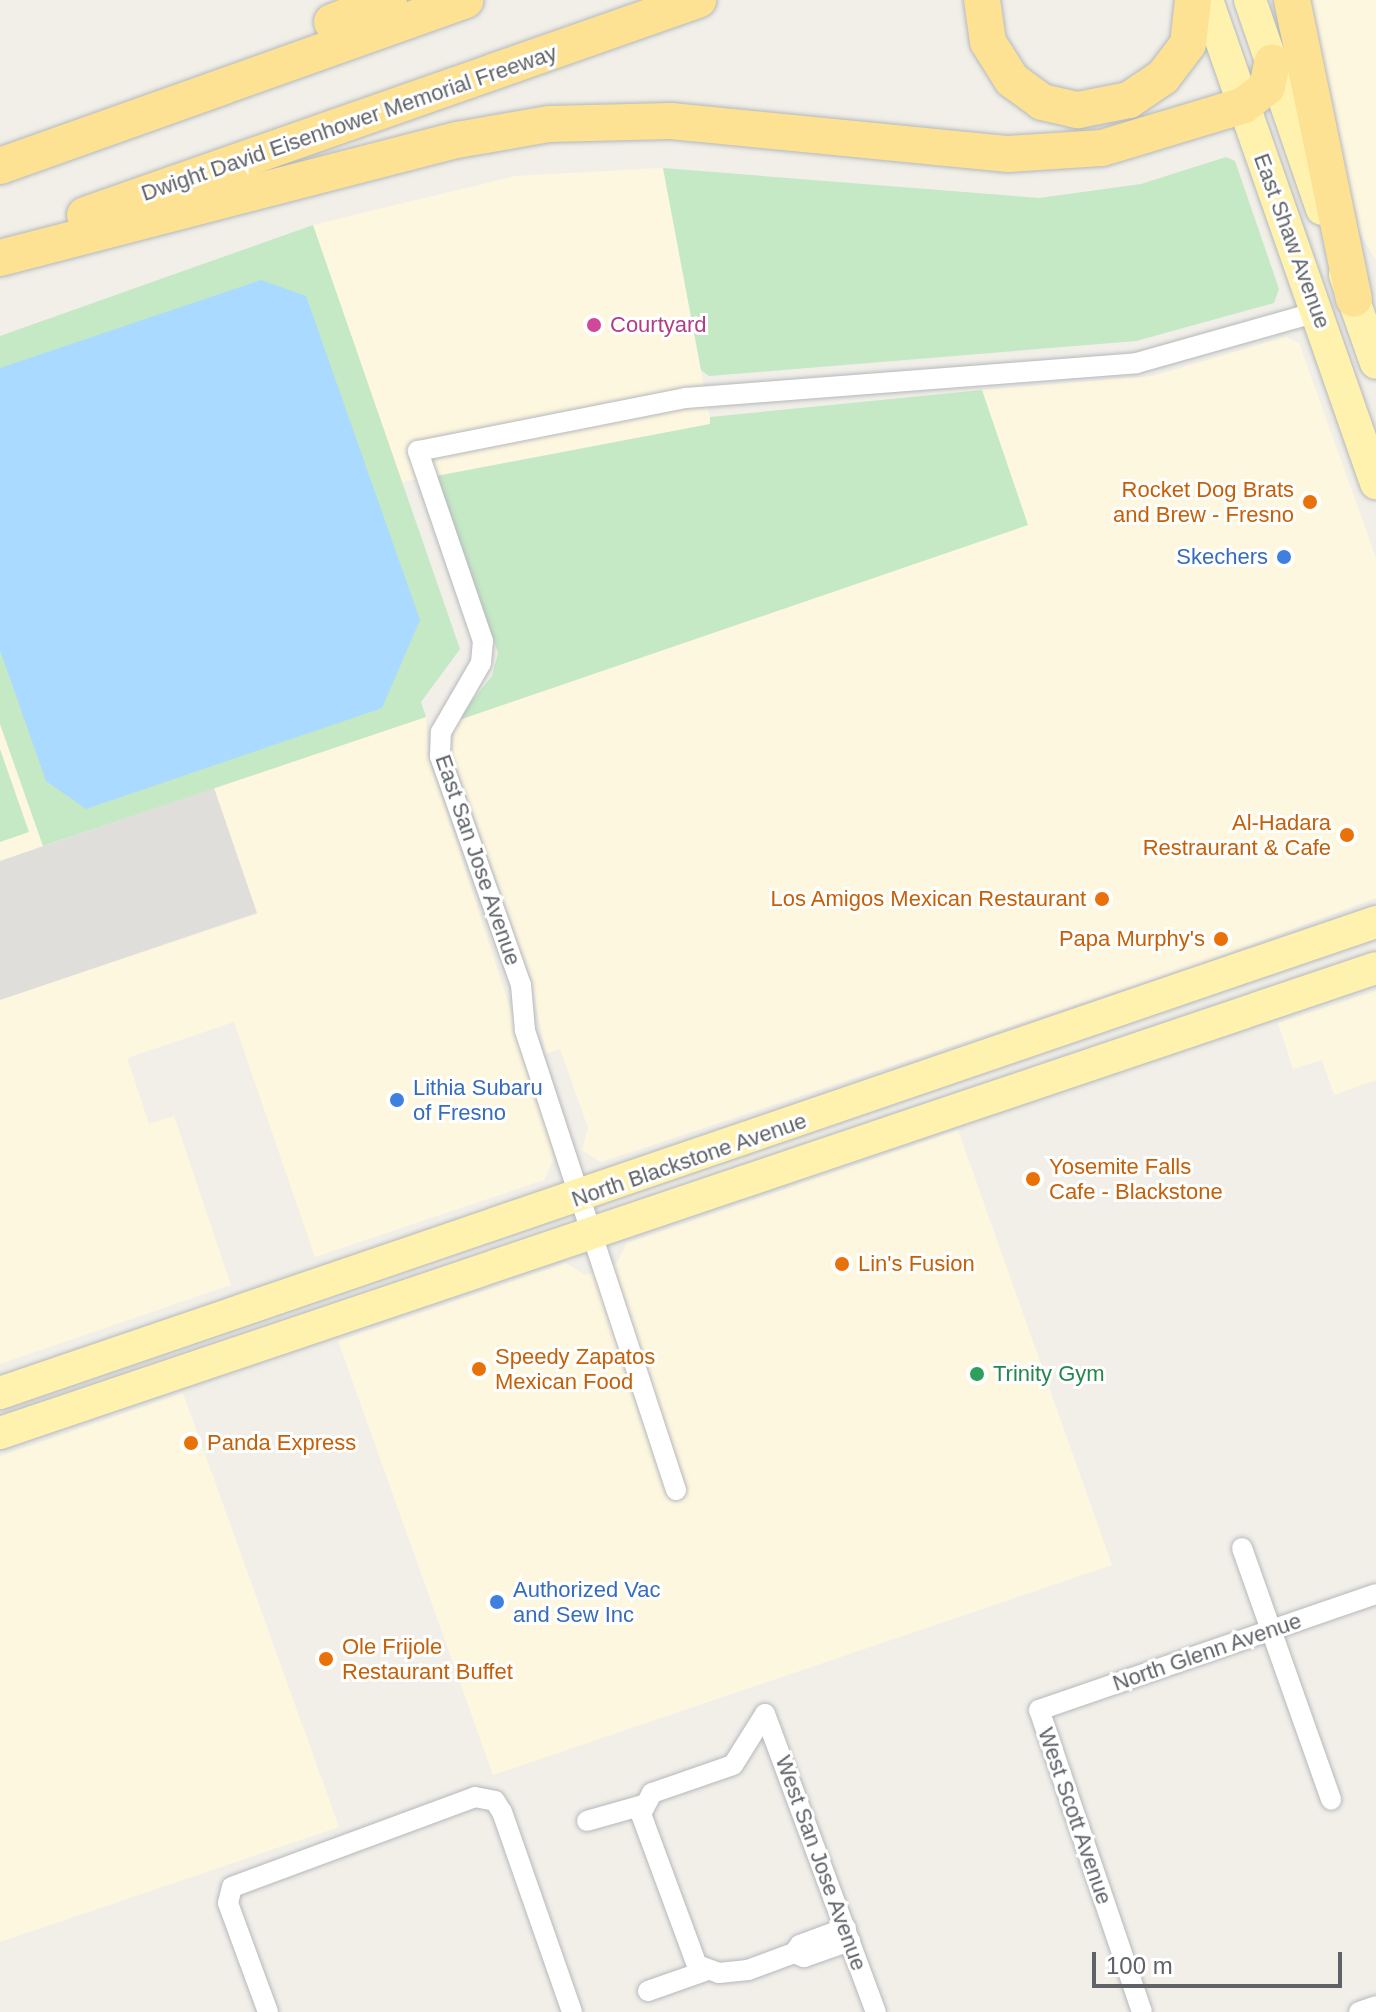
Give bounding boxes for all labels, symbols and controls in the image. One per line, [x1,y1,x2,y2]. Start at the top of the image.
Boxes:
street label: Dwight David Eisenhower Memorial Freeway [138,39,560,207]
street label: East Shaw Avenue [1248,149,1336,333]
place label: Courtyard [610,312,707,338]
marker: Courtyard [585,316,603,334]
place label: Rocket Dog Brats and Brew - Fresno [1113,476,1294,528]
marker: Rocket Dog Brats and Brew - Fresno [1301,493,1319,511]
place label: Skechers [1176,544,1268,570]
marker: Skechers [1275,548,1293,566]
street label: East San Jose Avenue [429,751,527,969]
place label: Al-Hadara Restraurant & Cafe [1143,809,1331,860]
marker: Al-Hadara Restraurant & Cafe [1338,826,1356,844]
place label: Los Amigos Mexican Restaurant [769,886,1086,912]
marker: Los Amigos Mexican Restaurant [1093,890,1111,908]
place label: Papa Murphy's [1059,926,1205,952]
marker: Papa Murphy's [1212,930,1230,948]
place label: Lithia Subaru of Fresno [413,1074,543,1126]
marker: Lithia Subaru of Fresno [388,1091,406,1109]
street label: North Blackstone Avenue [568,1107,810,1213]
place label: Yosemite Falls Cafe - Blackstone [1049,1153,1223,1204]
marker: Yosemite Falls Cafe - Blackstone [1024,1170,1042,1188]
place label: Lin's Fusion [858,1251,975,1277]
marker: Lin's Fusion [833,1255,851,1273]
place label: Speedy Zapatos Mexican Food [495,1343,655,1394]
marker: Speedy Zapatos Mexican Food [470,1360,488,1378]
place label: Trinity Gym [993,1361,1105,1387]
marker: Trinity Gym [968,1365,986,1383]
place label: Panda Express [207,1430,356,1456]
marker: Panda Express [182,1434,200,1452]
place label: Authorized Vac and Sew Inc [513,1576,661,1628]
marker: Authorized Vac and Sew Inc [488,1593,506,1611]
street label: North Glenn Avenue [1109,1607,1305,1697]
place label: Ole Frijole Restaurant Buffet [342,1633,513,1684]
marker: Ole Frijole Restaurant Buffet [317,1650,335,1668]
street label: West Scott Avenue [1032,1724,1118,1908]
street label: West San Jose Avenue [770,1751,872,1975]
scale bar [1096,1936,1346,1986]
text: 100 m [1106,1952,1173,1979]

